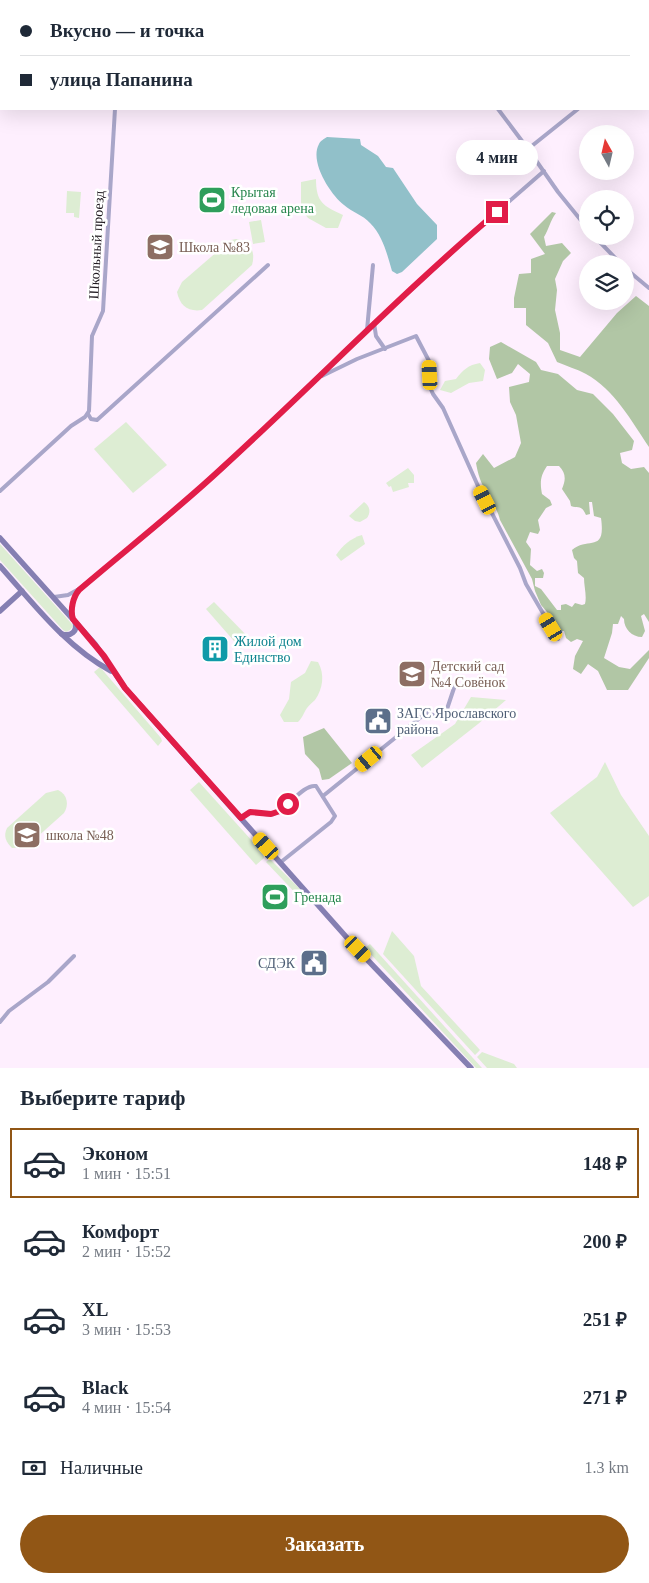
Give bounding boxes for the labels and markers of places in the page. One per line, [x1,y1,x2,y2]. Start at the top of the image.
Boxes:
sports icon: Крытая ледовая арена [197,185,227,215]
place label: Крытая ледовая арена [231,185,315,216]
school or university icon: Школа №83 [145,232,175,262]
place label: Школа №83 [179,240,250,255]
building icon: Жилой дом Единство [200,634,230,664]
place label: Жилой дом Единство [234,634,302,665]
school or university icon: Детский сад №4 Совёнок [397,659,427,689]
place label: Детский сад №4 Совёнок [431,659,506,690]
public building icon: ЗАГС Ярославского района [363,706,393,736]
place label: ЗАГС Ярославского района [397,706,516,737]
school or university icon: школа №48 [12,820,42,850]
place label: школа №48 [46,828,114,843]
sports icon: Гренада [260,882,290,912]
place label: Гренада [294,890,342,905]
public building icon: СДЭК [299,948,329,978]
place label: СДЭК [258,956,296,971]

